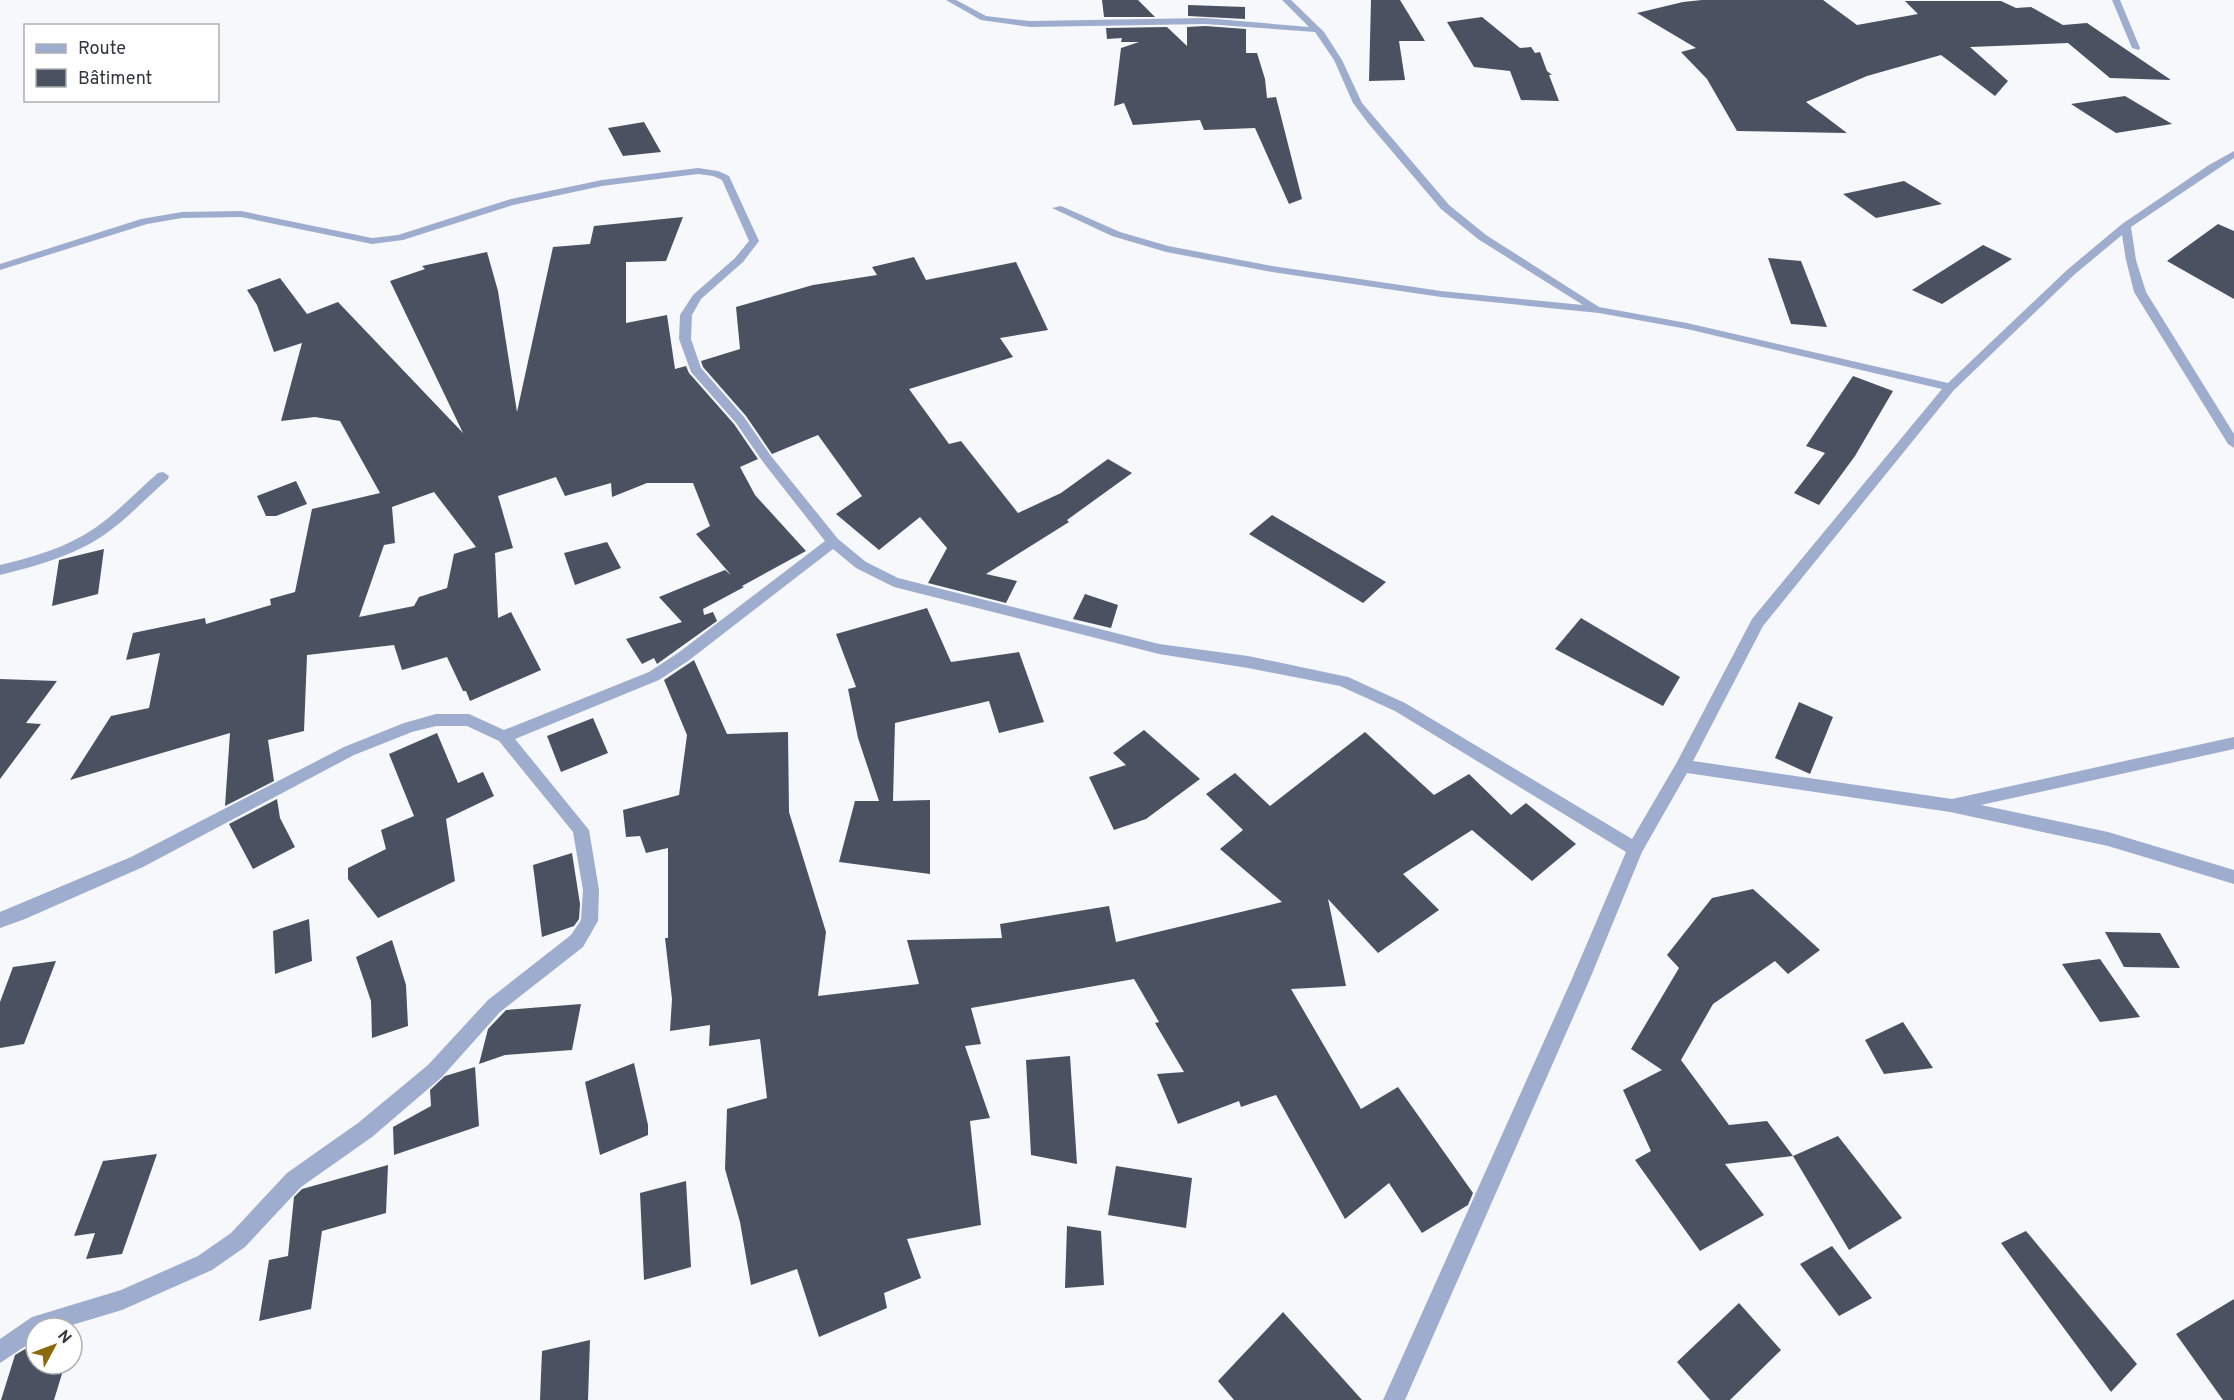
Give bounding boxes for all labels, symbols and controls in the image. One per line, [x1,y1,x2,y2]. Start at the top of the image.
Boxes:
legend [24,24,219,102]
text: Route [78,38,126,61]
text: Bâtiment [78,68,152,91]
north arrow [24,1316,84,1376]
text: N [52,1327,75,1348]

